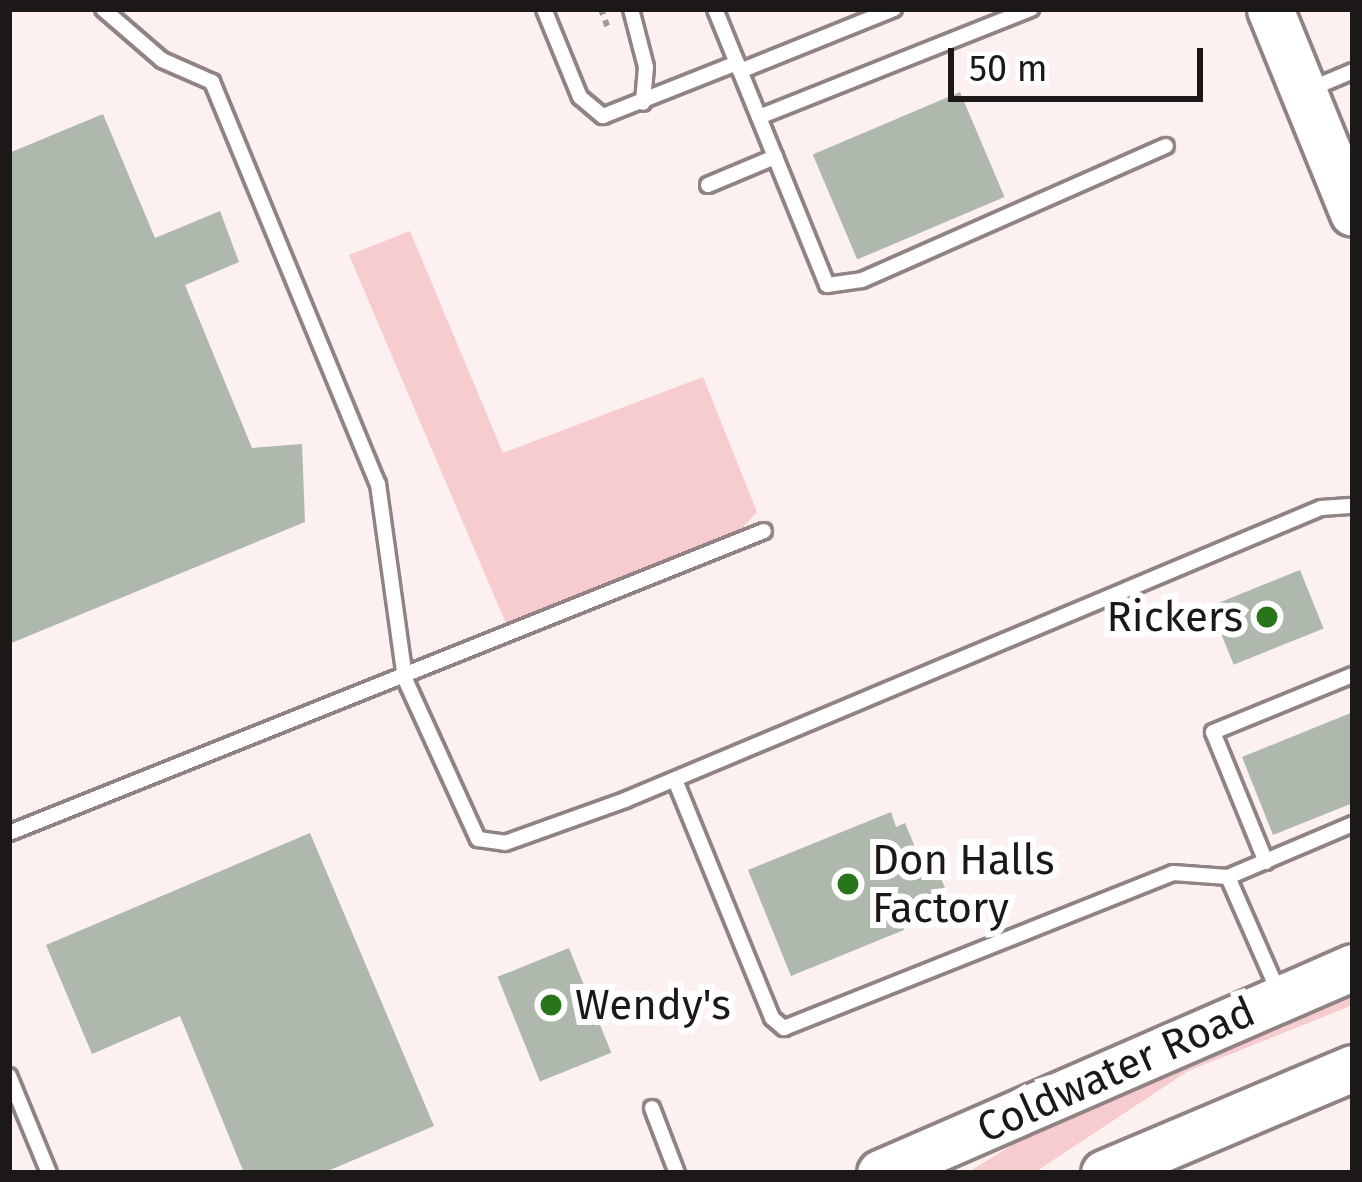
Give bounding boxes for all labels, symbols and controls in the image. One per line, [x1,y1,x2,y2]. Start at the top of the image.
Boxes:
scale bar [954,24,1209,98]
text: 50 m [969,47,1048,91]
place label: Rickers [1106,592,1243,642]
marker: Rickers [1254,604,1280,630]
place label: Don Halls Factory [872,835,1055,934]
marker: Don Halls Factory [835,871,861,897]
place label: Wendy's [575,980,731,1030]
street label: Coldwater Road [969,986,1263,1154]
marker: Wendy's [538,992,564,1018]

